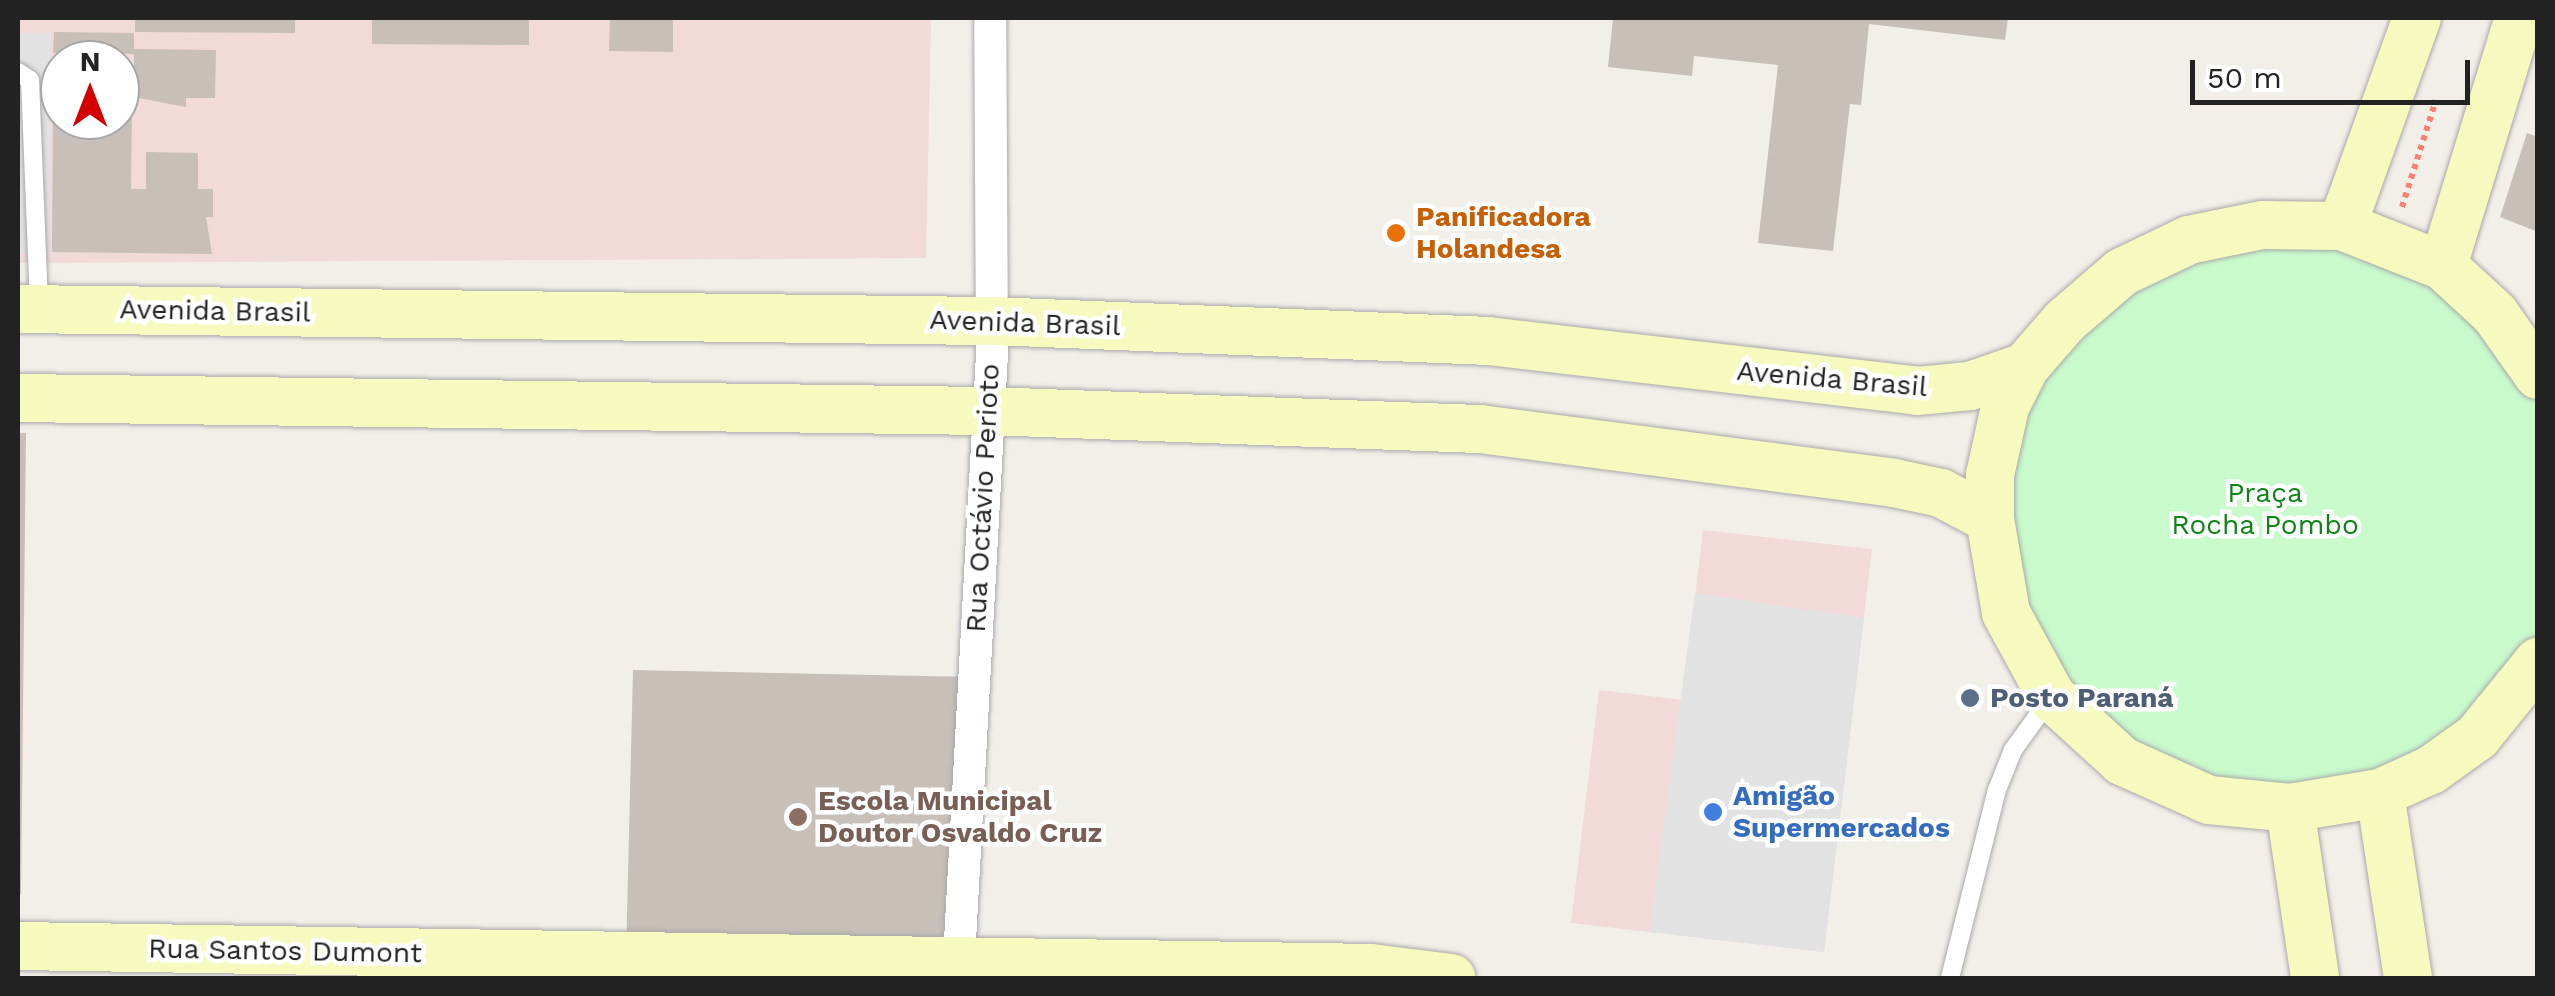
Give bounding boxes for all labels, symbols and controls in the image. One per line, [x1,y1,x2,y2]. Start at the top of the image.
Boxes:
north arrow [40,40,140,140]
scale bar [2195,40,2475,102]
text: N [80,45,100,78]
text: 50 m [2207,60,2282,95]
place label: Panificadora Holandesa [1416,200,1591,266]
marker: Panificadora Holandesa [1385,222,1407,244]
street label: Avenida Brasil [119,293,311,329]
street label: Avenida Brasil [929,303,1121,343]
street label: Avenida Brasil [1735,354,1929,404]
street label: Rua Octávio Perioto [959,362,1007,634]
park label: Praça Rocha Pombo [2171,476,2359,542]
place label: Posto Paraná [1990,681,2174,715]
marker: Posto Paraná [1959,687,1981,709]
place label: Amigão Supermercados [1733,779,1950,845]
place label: Escola Municipal Doutor Osvaldo Cruz [818,784,1103,850]
marker: Amigão Supermercados [1702,801,1724,823]
marker: Escola Municipal Doutor Osvaldo Cruz [787,806,809,828]
street label: Rua Santos Dumont [148,932,422,970]

